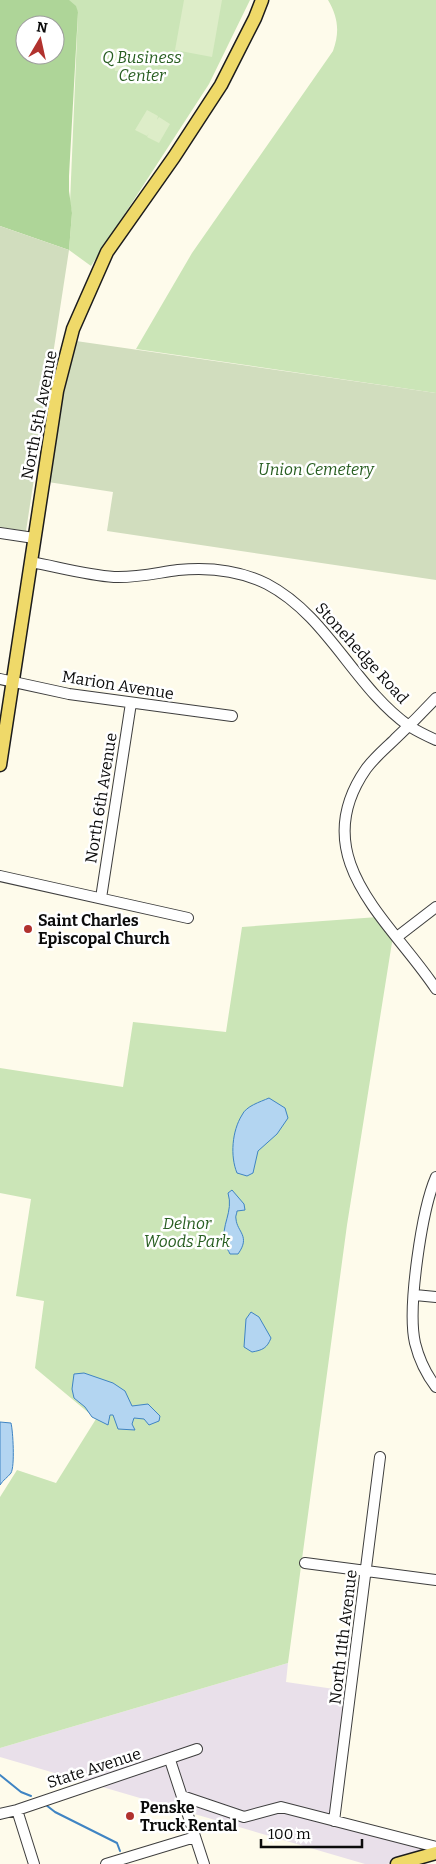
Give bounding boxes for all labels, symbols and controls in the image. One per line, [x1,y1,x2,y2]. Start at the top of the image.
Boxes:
north arrow [15,15,65,65]
text: N [35,18,49,37]
park label: Q Business Center [102,48,182,85]
street label: North 5th Avenue [17,349,61,481]
park label: Union Cemetery [258,460,375,479]
street label: Stonehedge Road [312,599,413,708]
street label: Marion Avenue [61,667,175,703]
street label: North 6th Avenue [81,731,121,865]
place label: Saint Charles Episcopal Church [38,911,170,948]
marker: Saint Charles Episcopal Church [22,923,34,935]
park label: Delnor Woods Park [144,1214,231,1251]
street label: North 11th Avenue [325,1569,361,1705]
street label: State Avenue [45,1744,143,1792]
place label: Penske Truck Rental [140,1798,237,1835]
marker: Penske Truck Rental [124,1810,136,1822]
scale bar [261,1816,362,1848]
text: 100 m [268,1825,311,1843]

